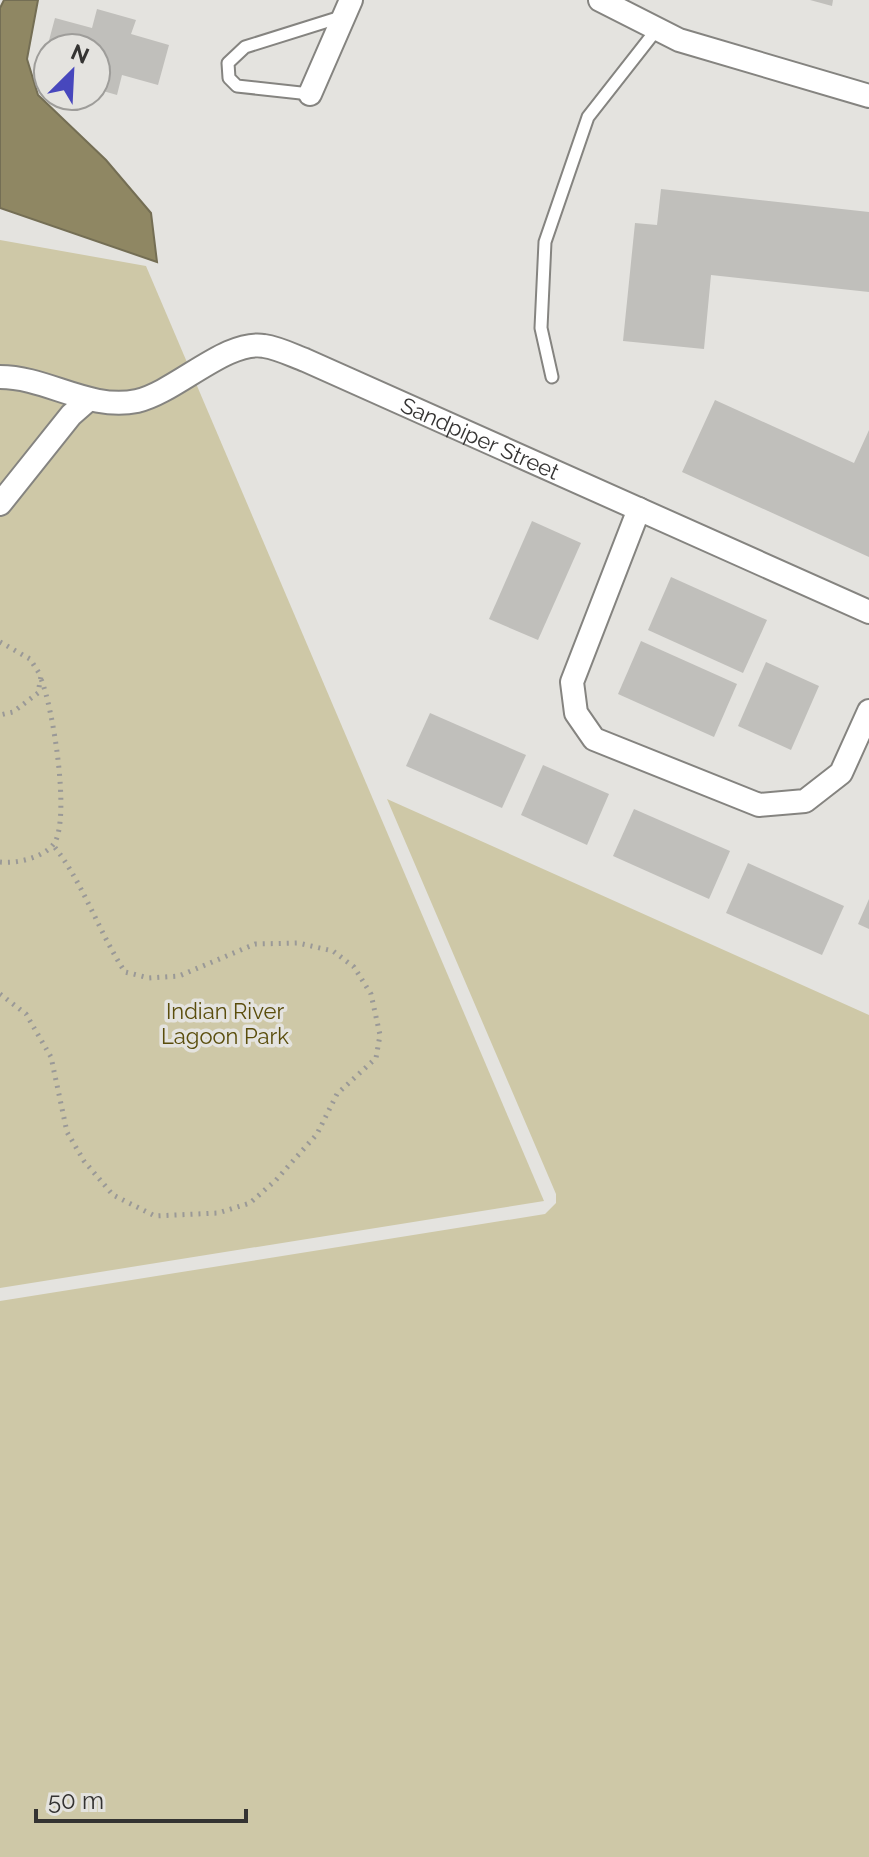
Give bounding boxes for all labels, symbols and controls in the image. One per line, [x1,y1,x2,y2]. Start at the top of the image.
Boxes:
north arrow [32,32,112,112]
text: N [67,38,93,69]
street label: Sandpiper Street [397,392,564,485]
park label: Indian River Lagoon Park [161,998,289,1049]
scale bar [36,1773,246,1823]
text: 50 m [48,1786,104,1815]

